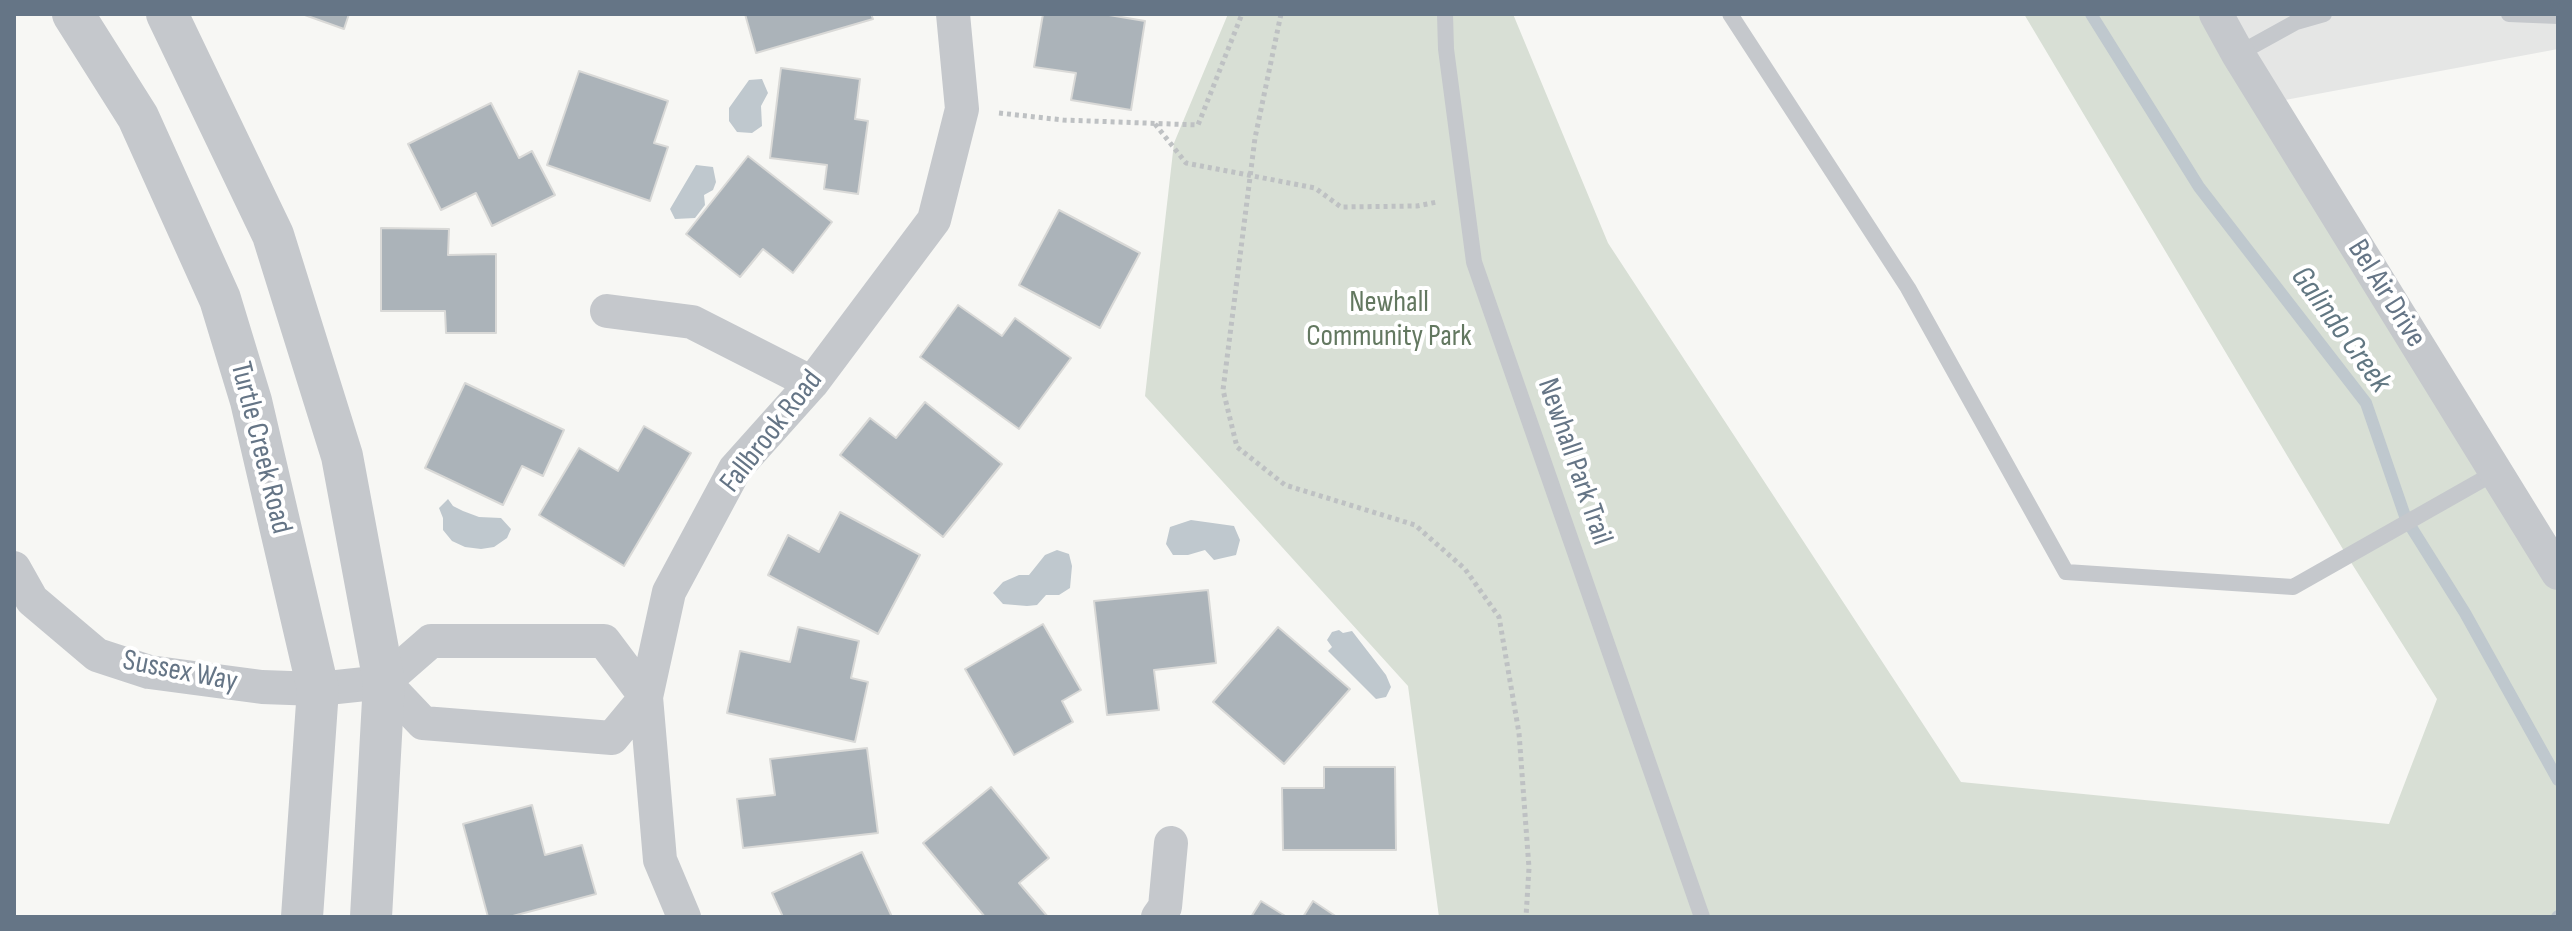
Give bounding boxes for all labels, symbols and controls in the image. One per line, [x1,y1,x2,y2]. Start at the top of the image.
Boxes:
street label: Bel Air Drive [2339,234,2433,354]
water label: Galindo Creek [2282,260,2398,400]
park label: Newhall Community Park [1306,285,1472,356]
street label: Turtle Creek Road [221,358,299,538]
street label: Fallbrook Road [713,364,831,500]
street label: Newhall Park Trail [1529,374,1619,550]
street label: Sussex Way [120,643,240,701]

